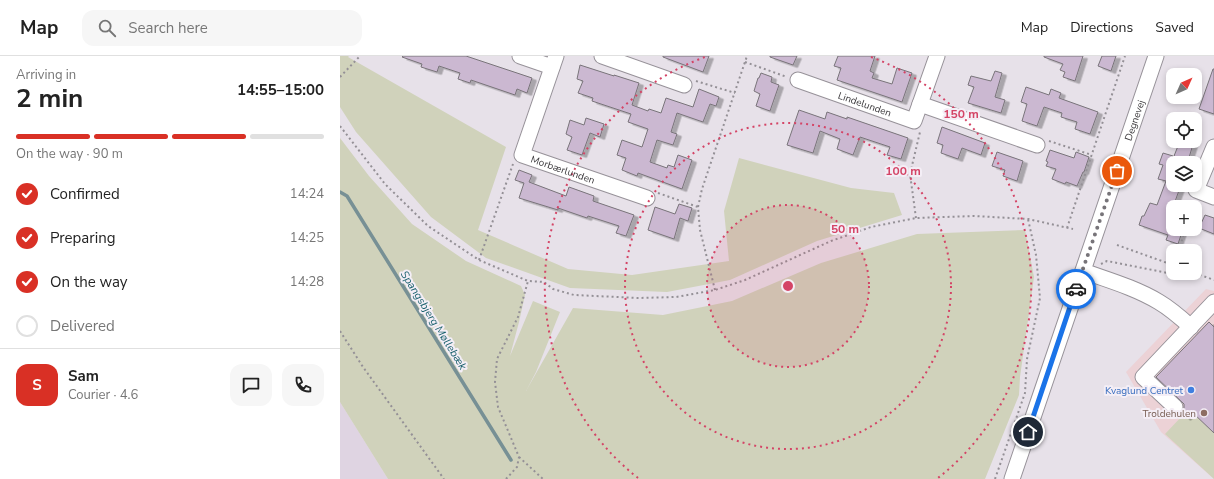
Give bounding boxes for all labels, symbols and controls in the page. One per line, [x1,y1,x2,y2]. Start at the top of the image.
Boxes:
search box [82,10,362,46]
text: Map [20,15,58,41]
icon: search [96,17,118,39]
text: Search here [128,18,208,38]
text: Map [1021,18,1048,37]
text: Directions [1070,18,1133,37]
text: Saved [1155,18,1194,37]
text: Arriving in [16,66,76,84]
north arrow [1166,68,1202,104]
map controls [1166,68,1202,280]
text: 14:55–15:00 [237,80,324,100]
text: 2 min [16,81,83,116]
street label: Lindelunden [836,89,893,120]
street label: Degnevej [1122,98,1149,143]
text: 150 m [943,106,979,122]
button: locate [1166,112,1202,148]
text: On the way · 90 m [16,145,123,163]
street label: Morbærlunden [529,153,597,188]
pin [1100,154,1134,188]
button: layers [1166,156,1202,192]
icon: bag [1106,160,1128,182]
text: 100 m [885,163,921,179]
icon: check [16,183,38,205]
text: Confirmed [50,184,120,204]
text: 14:24 [290,185,324,203]
button: + [1166,200,1202,236]
text: 50 m [831,221,859,237]
icon: check [16,227,38,249]
text: Preparing [50,228,115,248]
text: 14:25 [290,229,324,247]
button: − [1166,244,1202,280]
water label: Spangsbjerg Møllebæk [397,268,470,373]
courier [1056,269,1096,309]
icon: check [16,271,38,293]
text: On the way [50,272,128,292]
text: 14:28 [290,273,324,291]
icon: car [1065,278,1087,300]
centre of rings [781,279,795,293]
text: Delivered [50,316,115,336]
button: chat [230,364,272,406]
button: phone [282,364,324,406]
text: Sam [68,366,99,386]
text: S [32,375,42,395]
place label: Kvaglund Centret [1105,384,1183,398]
marker: Kvaglund Centret [1186,385,1196,395]
text: Courier · 4.6 [68,386,138,404]
place label: Troldehulen [1142,407,1196,421]
marker: Troldehulen [1199,408,1209,418]
pin [1011,415,1045,449]
icon: home [1017,421,1039,443]

